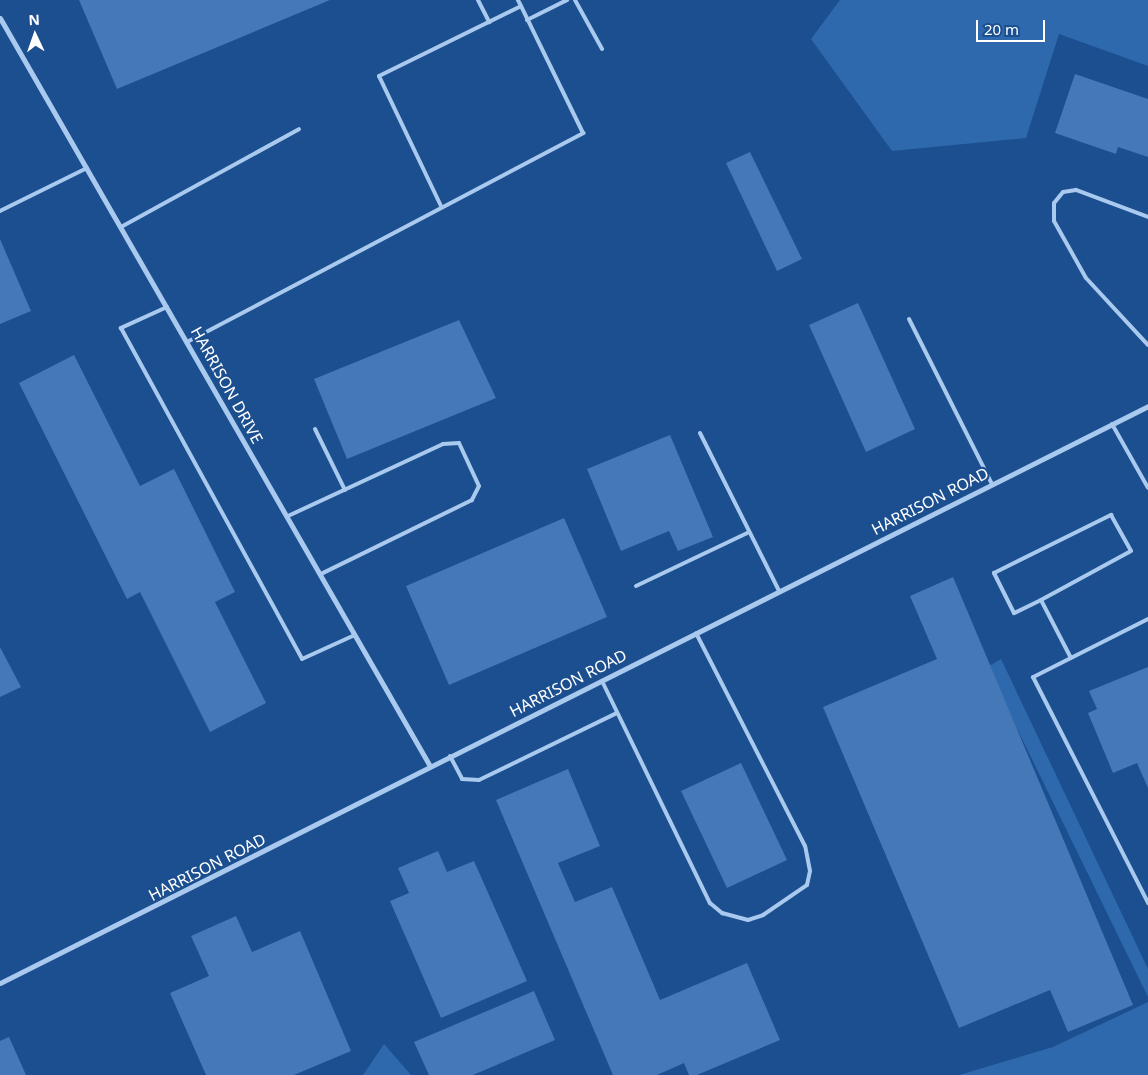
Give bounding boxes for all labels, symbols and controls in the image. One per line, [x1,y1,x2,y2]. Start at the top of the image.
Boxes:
north arrow [10,10,60,60]
text: N [28,10,40,29]
scale bar [978,10,1047,42]
text: 20 m [984,19,1019,39]
street label: HARRISON DRIVE [187,323,267,447]
street label: HARRISON ROAD [868,463,992,539]
street label: HARRISON ROAD [506,645,630,721]
street label: HARRISON ROAD [145,829,269,905]

